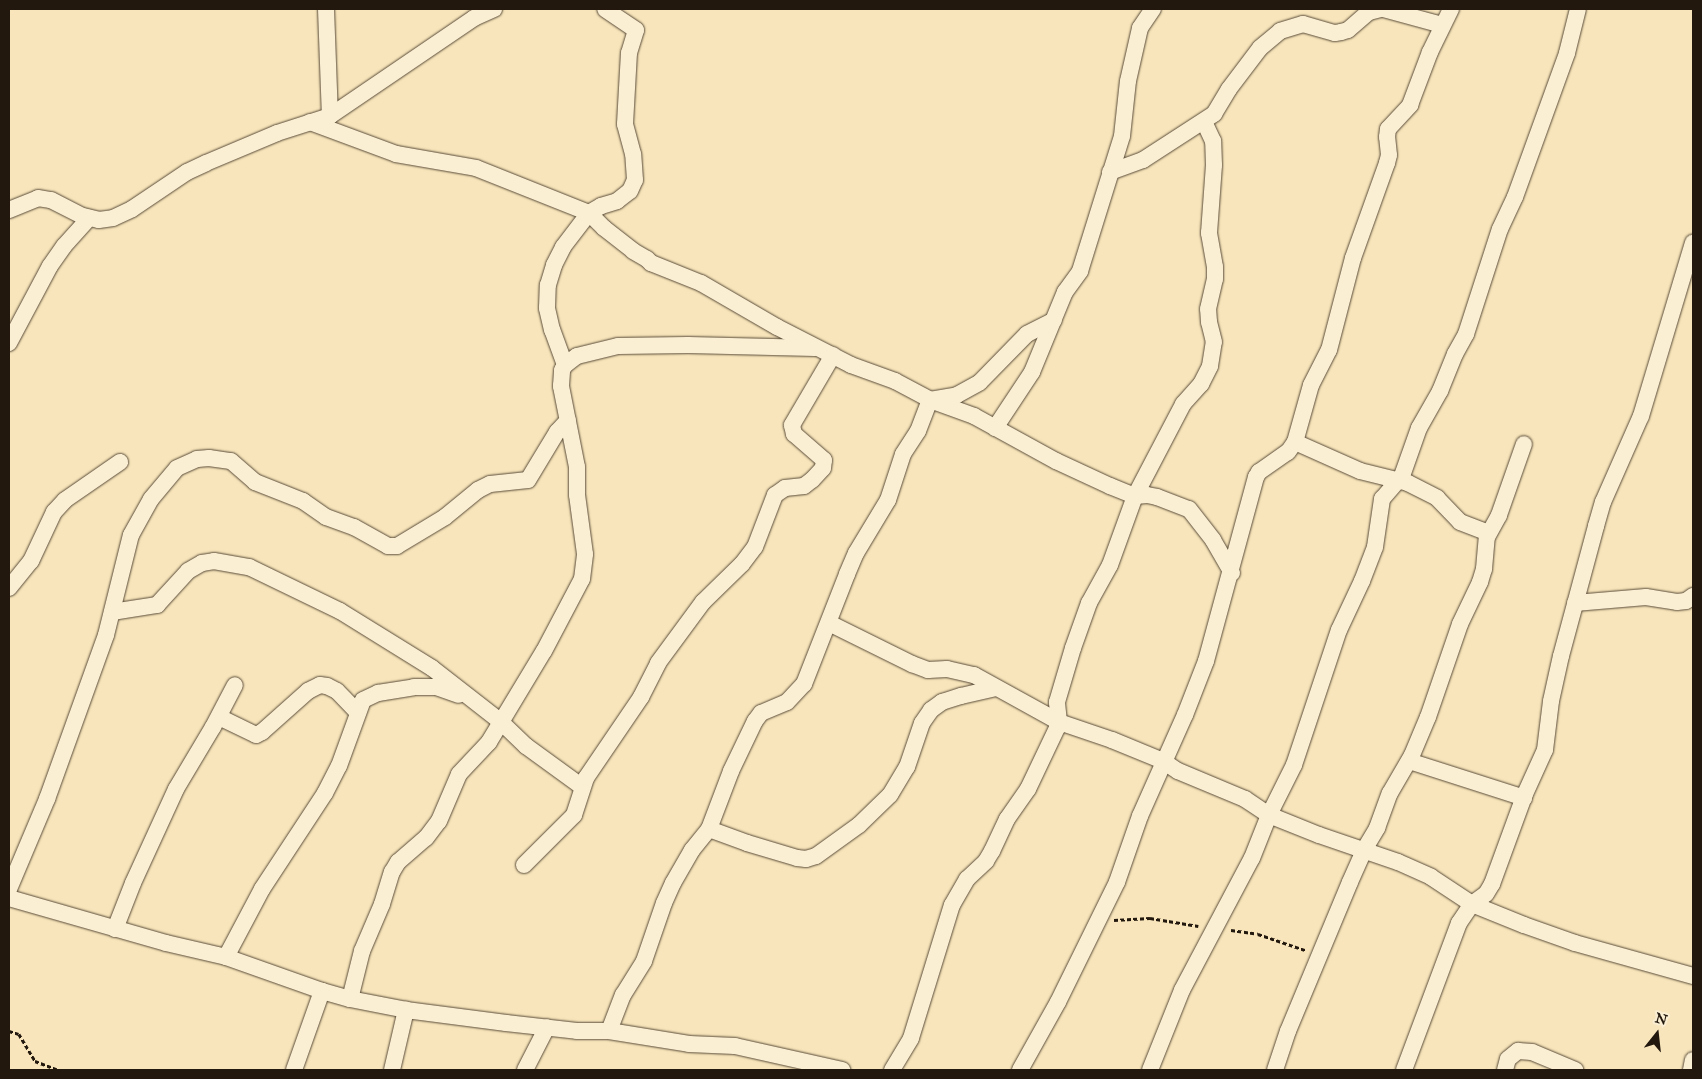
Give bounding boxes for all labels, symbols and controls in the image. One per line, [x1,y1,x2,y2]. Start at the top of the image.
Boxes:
north arrow [1632,1009,1682,1059]
text: N [1653,1009,1669,1029]

